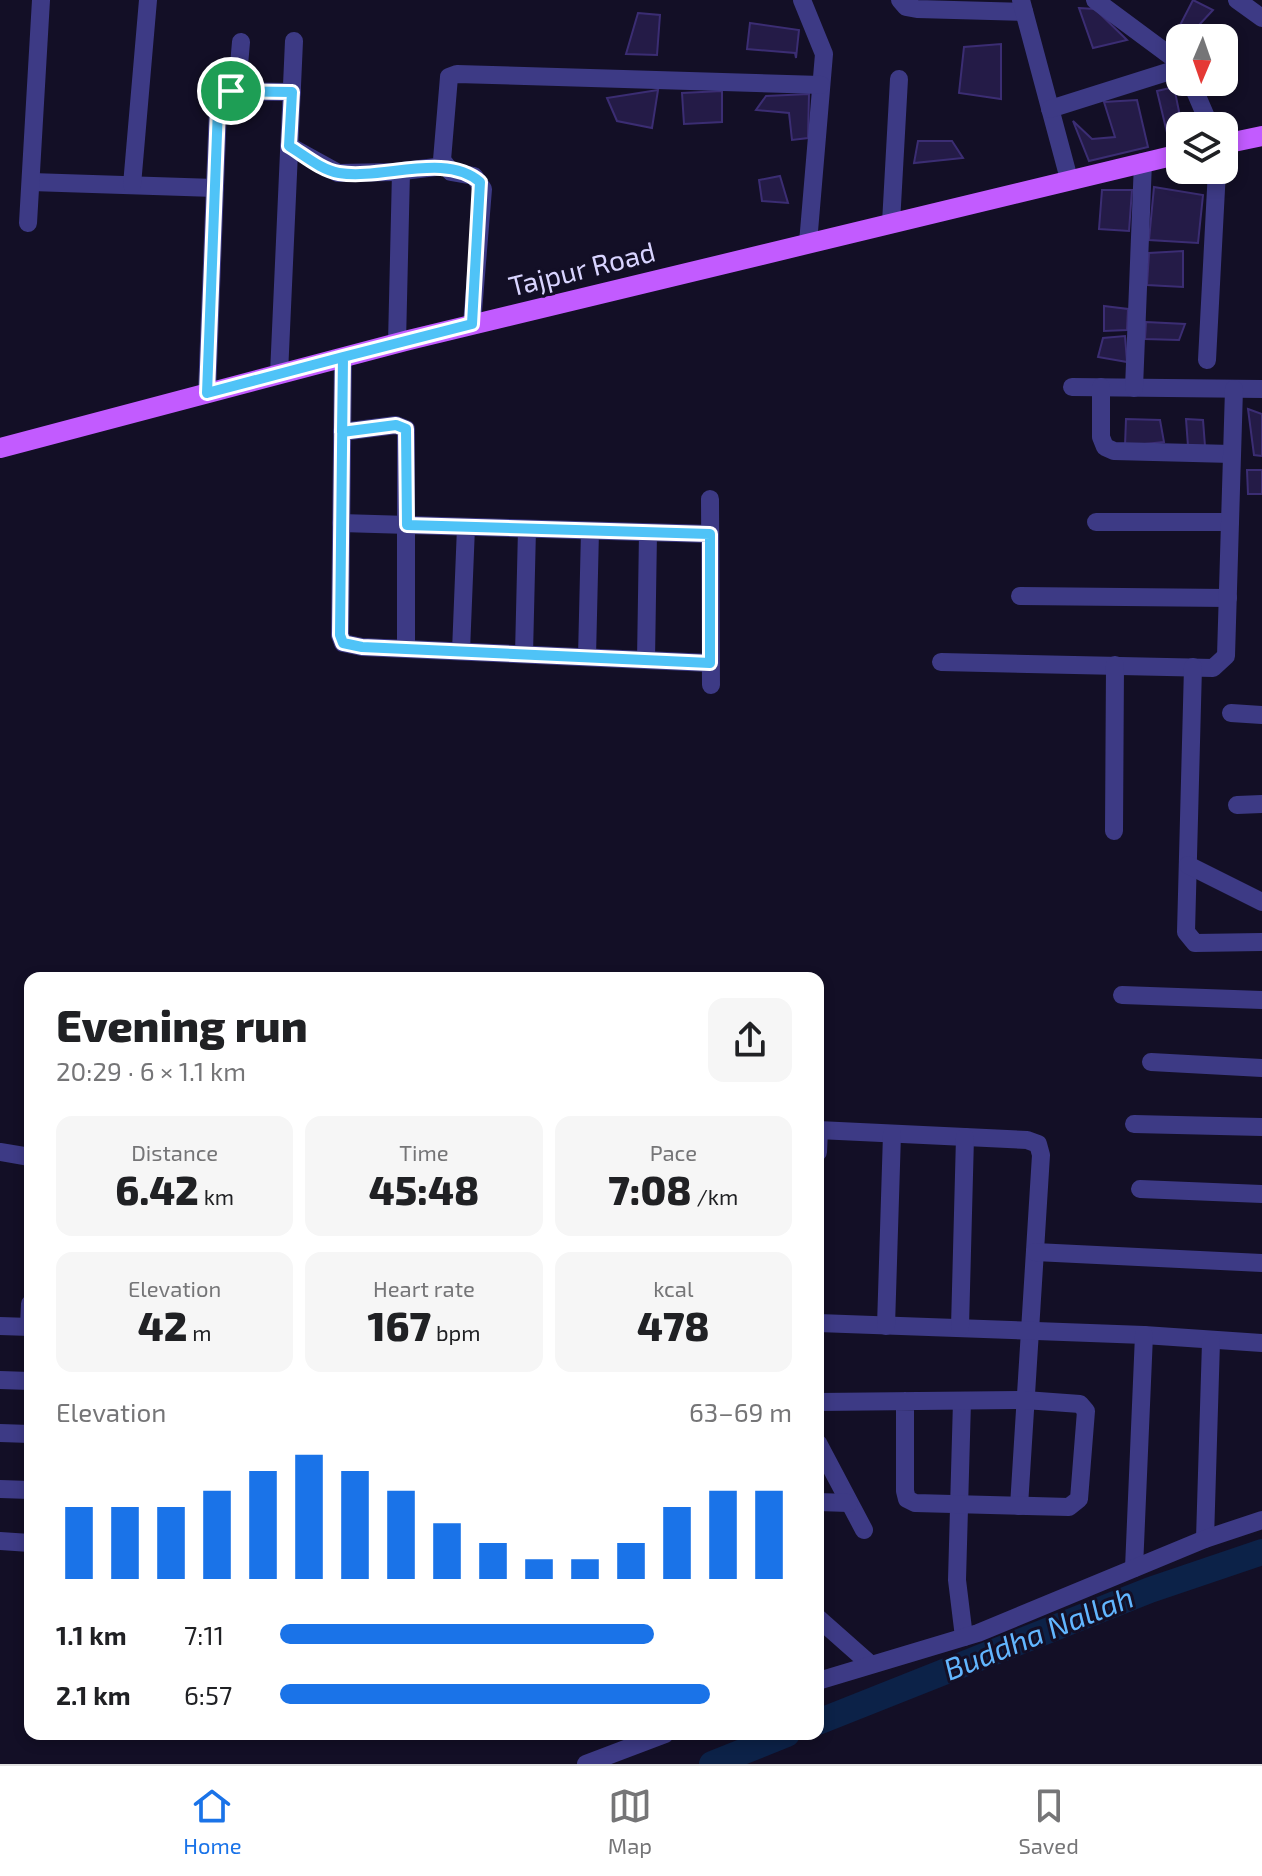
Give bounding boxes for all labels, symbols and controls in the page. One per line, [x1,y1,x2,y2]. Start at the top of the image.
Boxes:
north arrow [1166,24,1238,96]
map controls [1166,24,1238,184]
pin [197,57,265,125]
icon: arrive [209,69,253,113]
button: layers [1166,112,1238,184]
street label: Tajpur Road [505,233,658,303]
text: Evening run [56,998,308,1051]
button: share [708,998,792,1082]
text: 20:29 · 6 × 1.1 km [56,1055,246,1086]
text: Distance [131,1139,218,1165]
text: Time [399,1139,449,1165]
text: Pace [650,1139,697,1165]
text: 6.42 [115,1165,199,1213]
text: 45:48 [369,1165,479,1213]
text: 7:08 [608,1165,692,1213]
text: km [199,1183,234,1209]
text: /km [692,1183,738,1209]
text: Elevation [128,1275,221,1301]
text: Heart rate [373,1275,475,1301]
text: kcal [653,1275,693,1301]
text: 42 [138,1301,187,1349]
text: 167 [368,1301,431,1349]
text: 478 [637,1301,710,1349]
text: m [187,1319,212,1345]
text: bpm [431,1319,480,1345]
text: Elevation [56,1396,166,1427]
text: 63–69 m [689,1396,792,1427]
water label: Buddha Nallah [938,1578,1138,1687]
text: 1.1 km [56,1619,127,1650]
text: 7:11 [184,1619,224,1650]
text: 2.1 km [56,1679,131,1710]
text: 6:57 [184,1679,232,1710]
tab: Home [183,1784,241,1858]
tab: Map [608,1784,652,1858]
tab: Saved [1018,1784,1079,1858]

